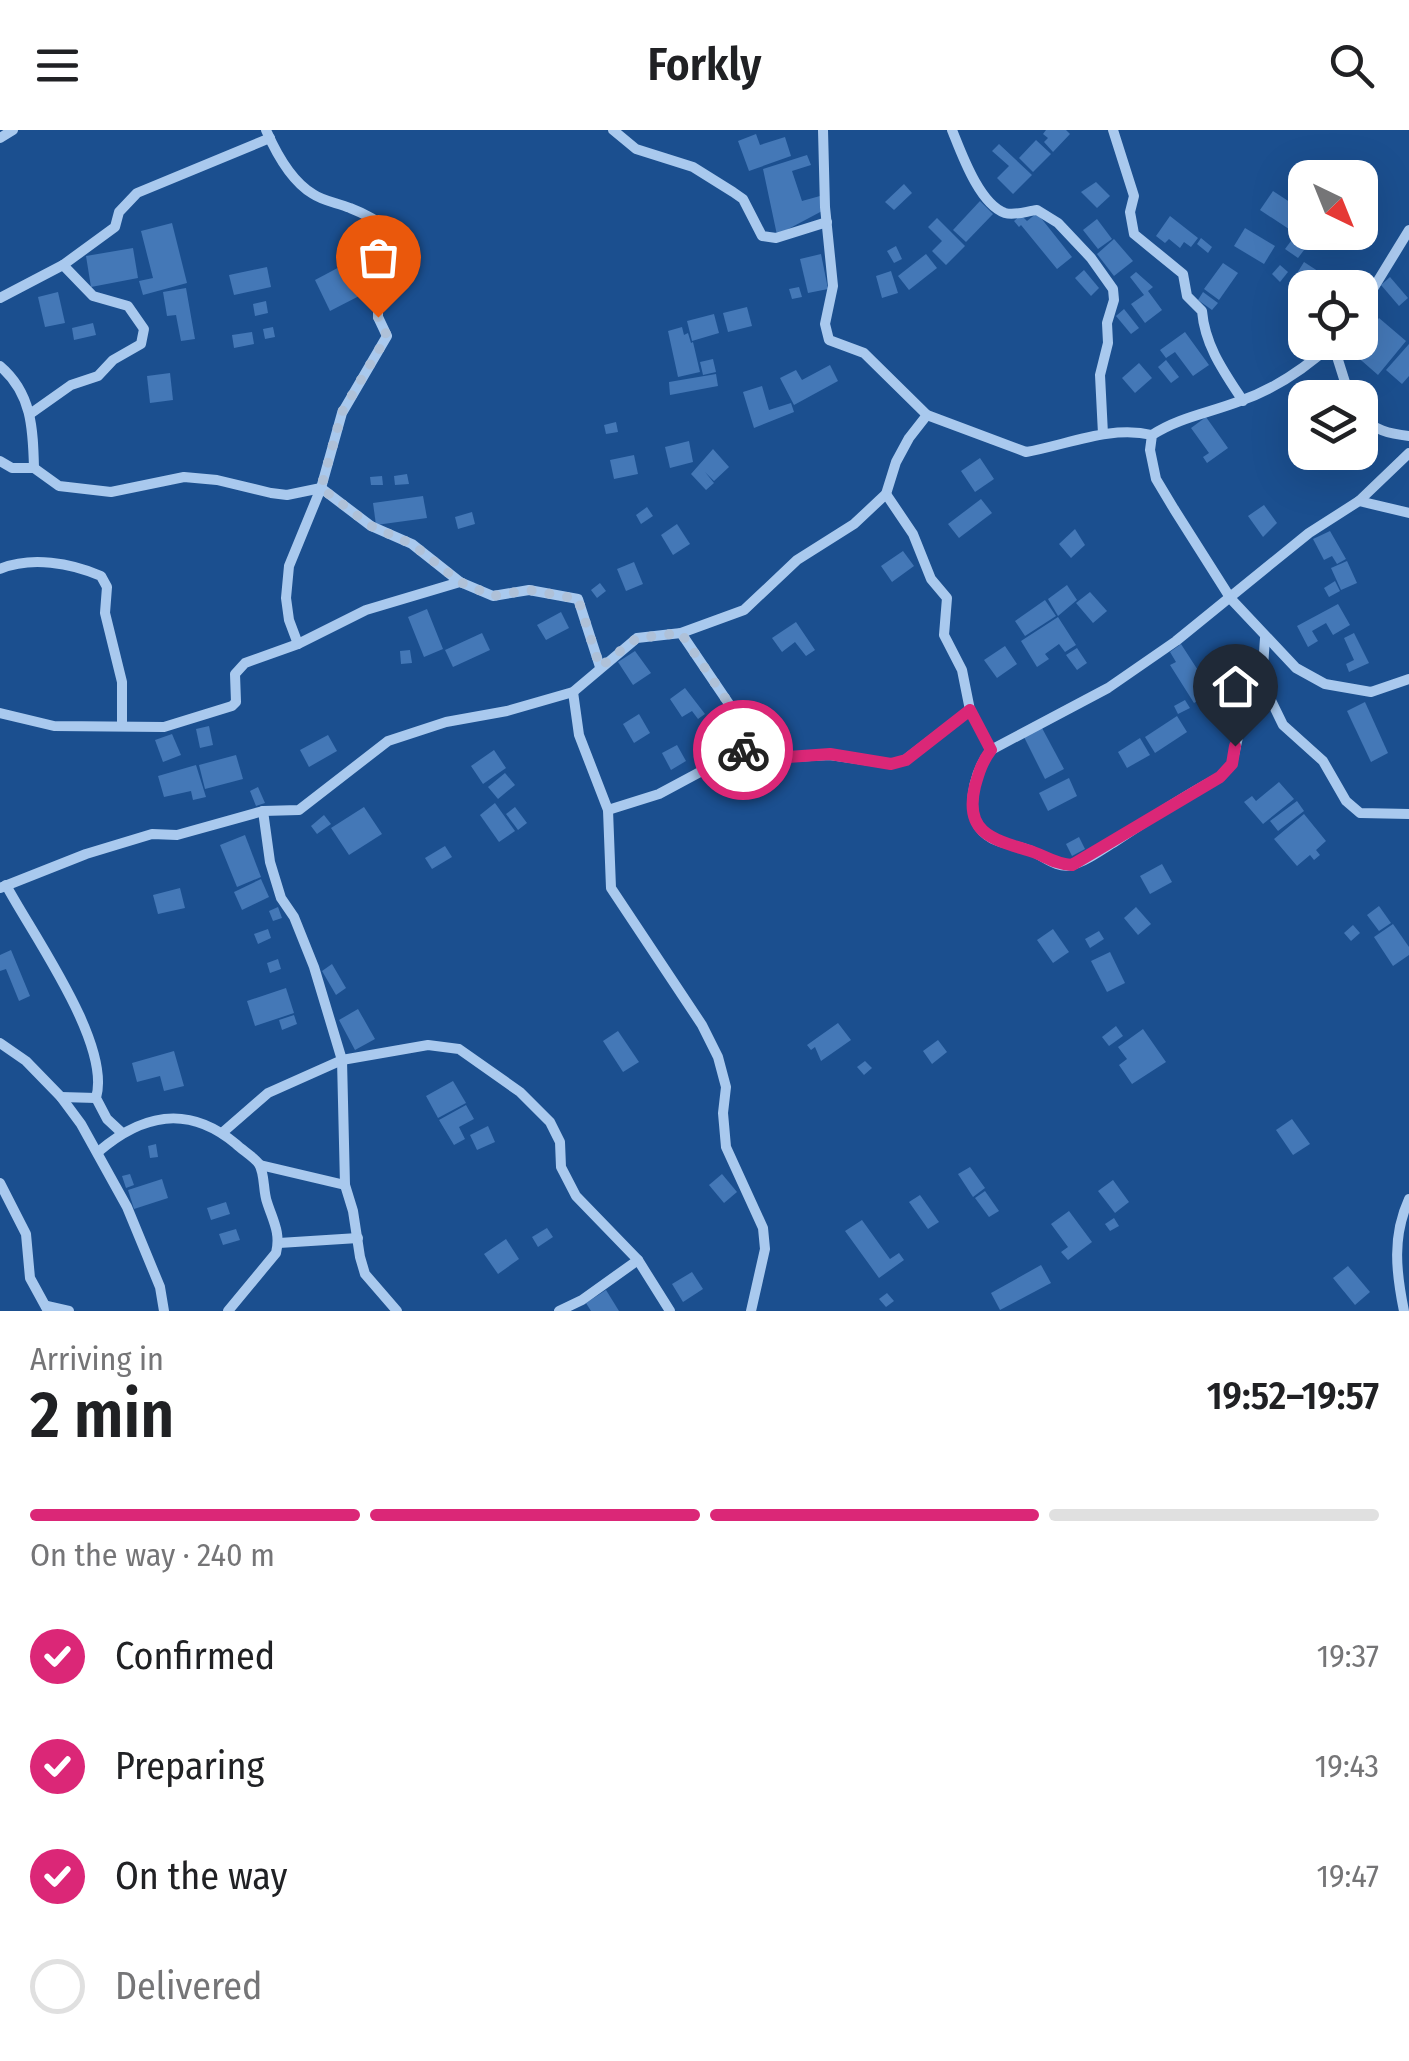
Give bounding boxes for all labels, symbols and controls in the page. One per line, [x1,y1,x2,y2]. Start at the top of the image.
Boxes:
icon: menu [30,38,85,93]
text: Forkly [648,38,761,92]
icon: search [1324,38,1379,93]
north arrow [1288,160,1378,250]
map controls [1288,160,1378,470]
pin [336,215,421,318]
icon: bag [351,230,406,285]
button: locate [1288,270,1378,360]
button: layers [1288,380,1378,470]
pin [1193,644,1278,747]
icon: home [1208,659,1263,714]
courier [693,700,793,800]
icon: bike [716,723,771,778]
text: Arriving in [30,1340,164,1378]
text: 19:52–19:57 [1207,1373,1379,1419]
text: 2 min [30,1376,174,1454]
text: On the way · 240 m [30,1536,275,1574]
icon: check [30,1629,85,1684]
text: Confirmed [115,1633,275,1679]
text: 19:37 [1317,1637,1379,1675]
icon: check [30,1739,85,1794]
text: Preparing [115,1743,264,1789]
text: 19:43 [1315,1747,1379,1785]
icon: check [30,1849,85,1904]
text: On the way [115,1853,287,1899]
text: 19:47 [1317,1857,1379,1895]
text: Delivered [115,1963,262,2009]

